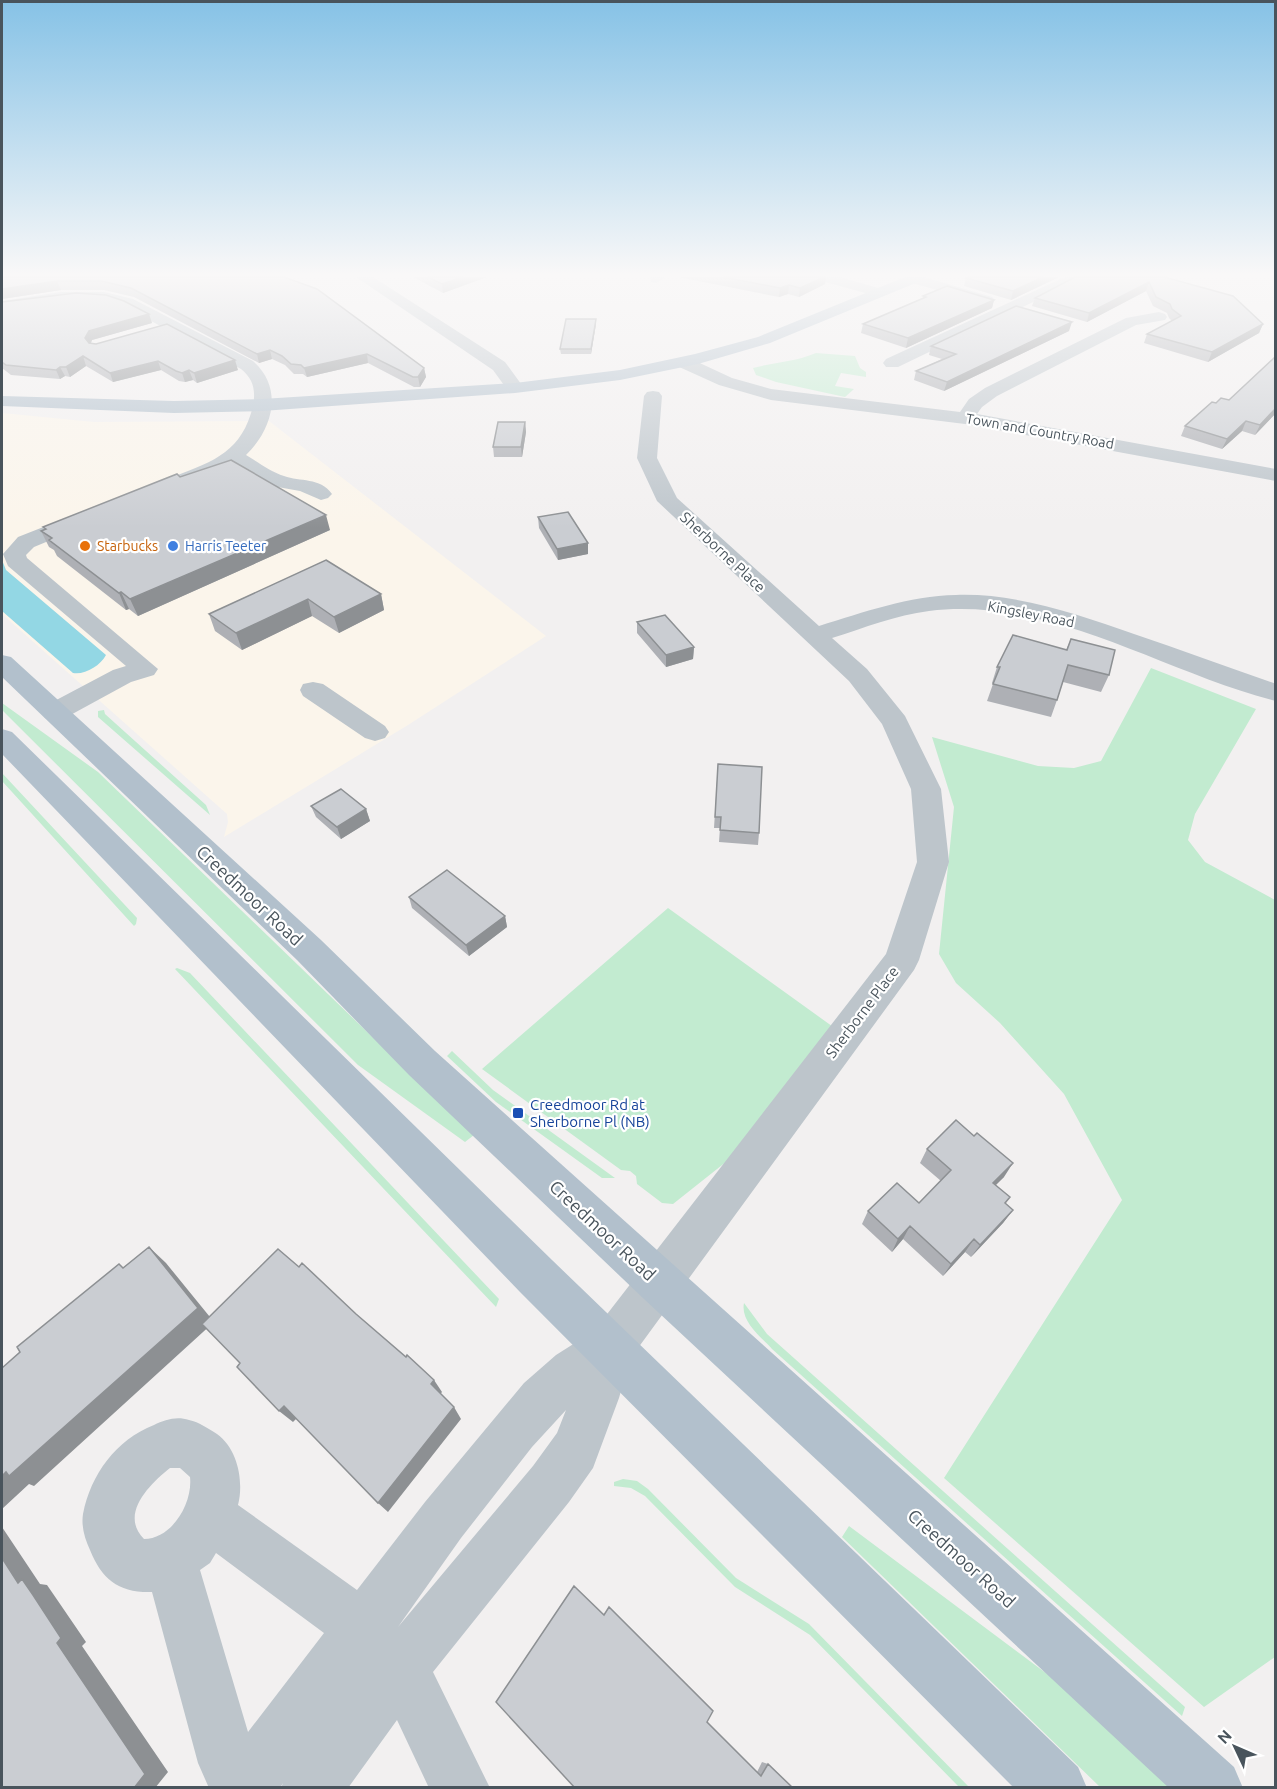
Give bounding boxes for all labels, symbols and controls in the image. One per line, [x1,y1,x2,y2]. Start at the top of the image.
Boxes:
street label: Town and Country Road [965,410,1115,452]
street label: Sherborne Place [677,508,769,596]
place label: Starbucks [97,538,158,554]
place label: Harris Teeter [185,538,267,554]
marker: Starbucks [78,539,92,553]
marker: Harris Teeter [166,539,180,553]
street label: Kingsley Road [986,598,1076,630]
street label: Creedmoor Road [193,841,307,949]
street label: Sherborne Place [822,963,902,1061]
place label: Creedmoor Rd at Sherborne Pl (NB) [530,1096,650,1130]
marker: Creedmoor Rd at Sherborne Pl (NB) [511,1106,525,1120]
street label: Creedmoor Road [546,1176,660,1284]
street label: Creedmoor Road [904,1505,1020,1611]
north arrow [1205,1717,1265,1777]
text: N [1214,1726,1235,1747]

